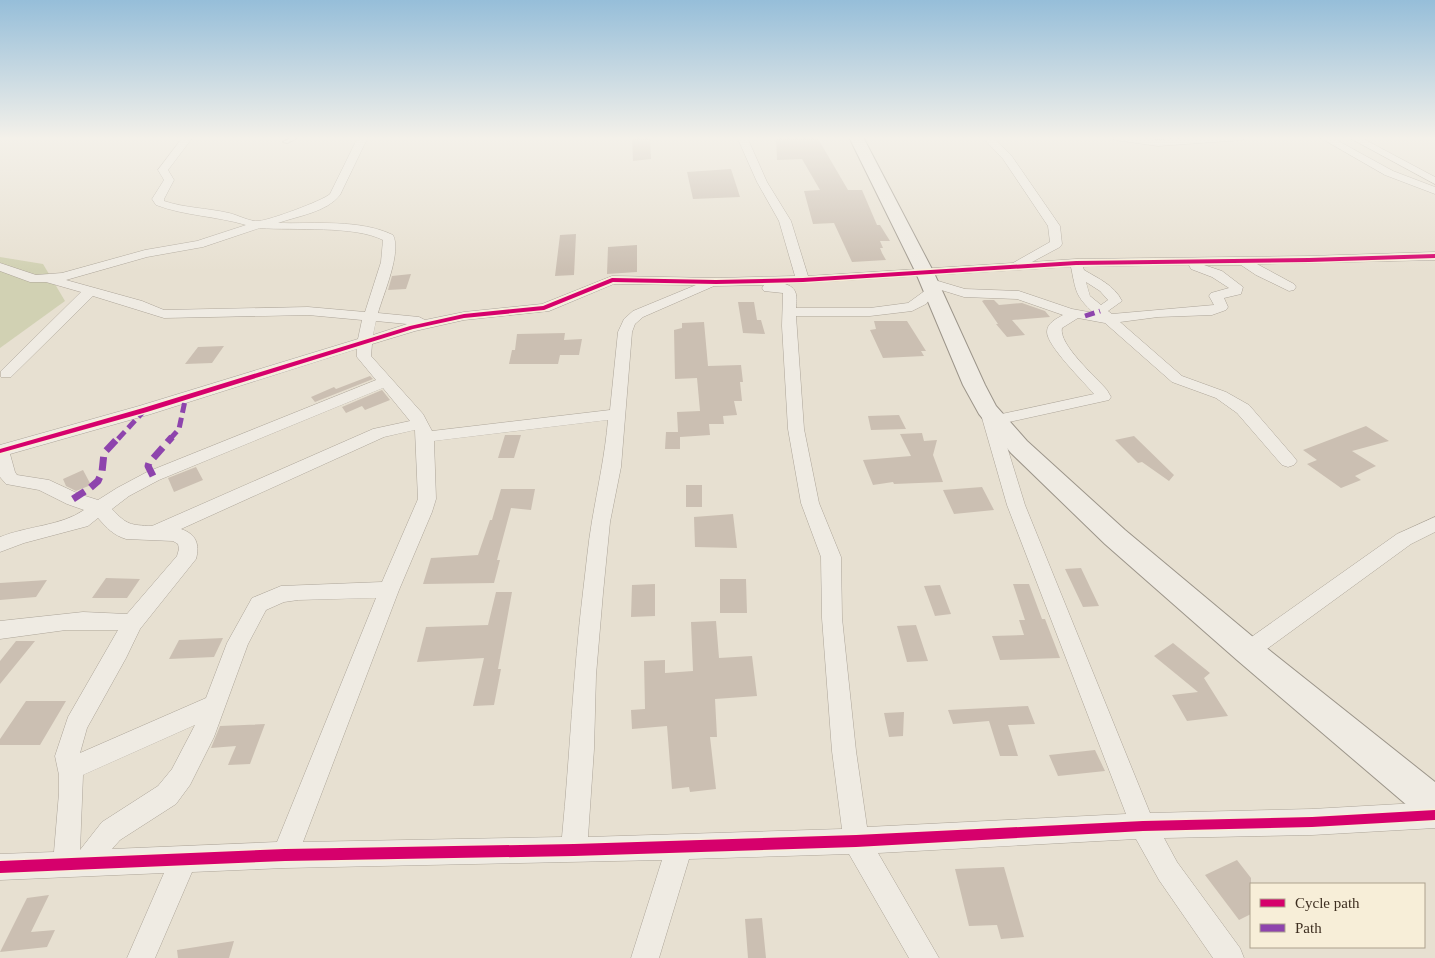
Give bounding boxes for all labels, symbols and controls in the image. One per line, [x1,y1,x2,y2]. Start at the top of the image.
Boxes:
legend [1250,883,1425,948]
text: Cycle path [1295,895,1360,911]
text: Path [1295,920,1322,936]

